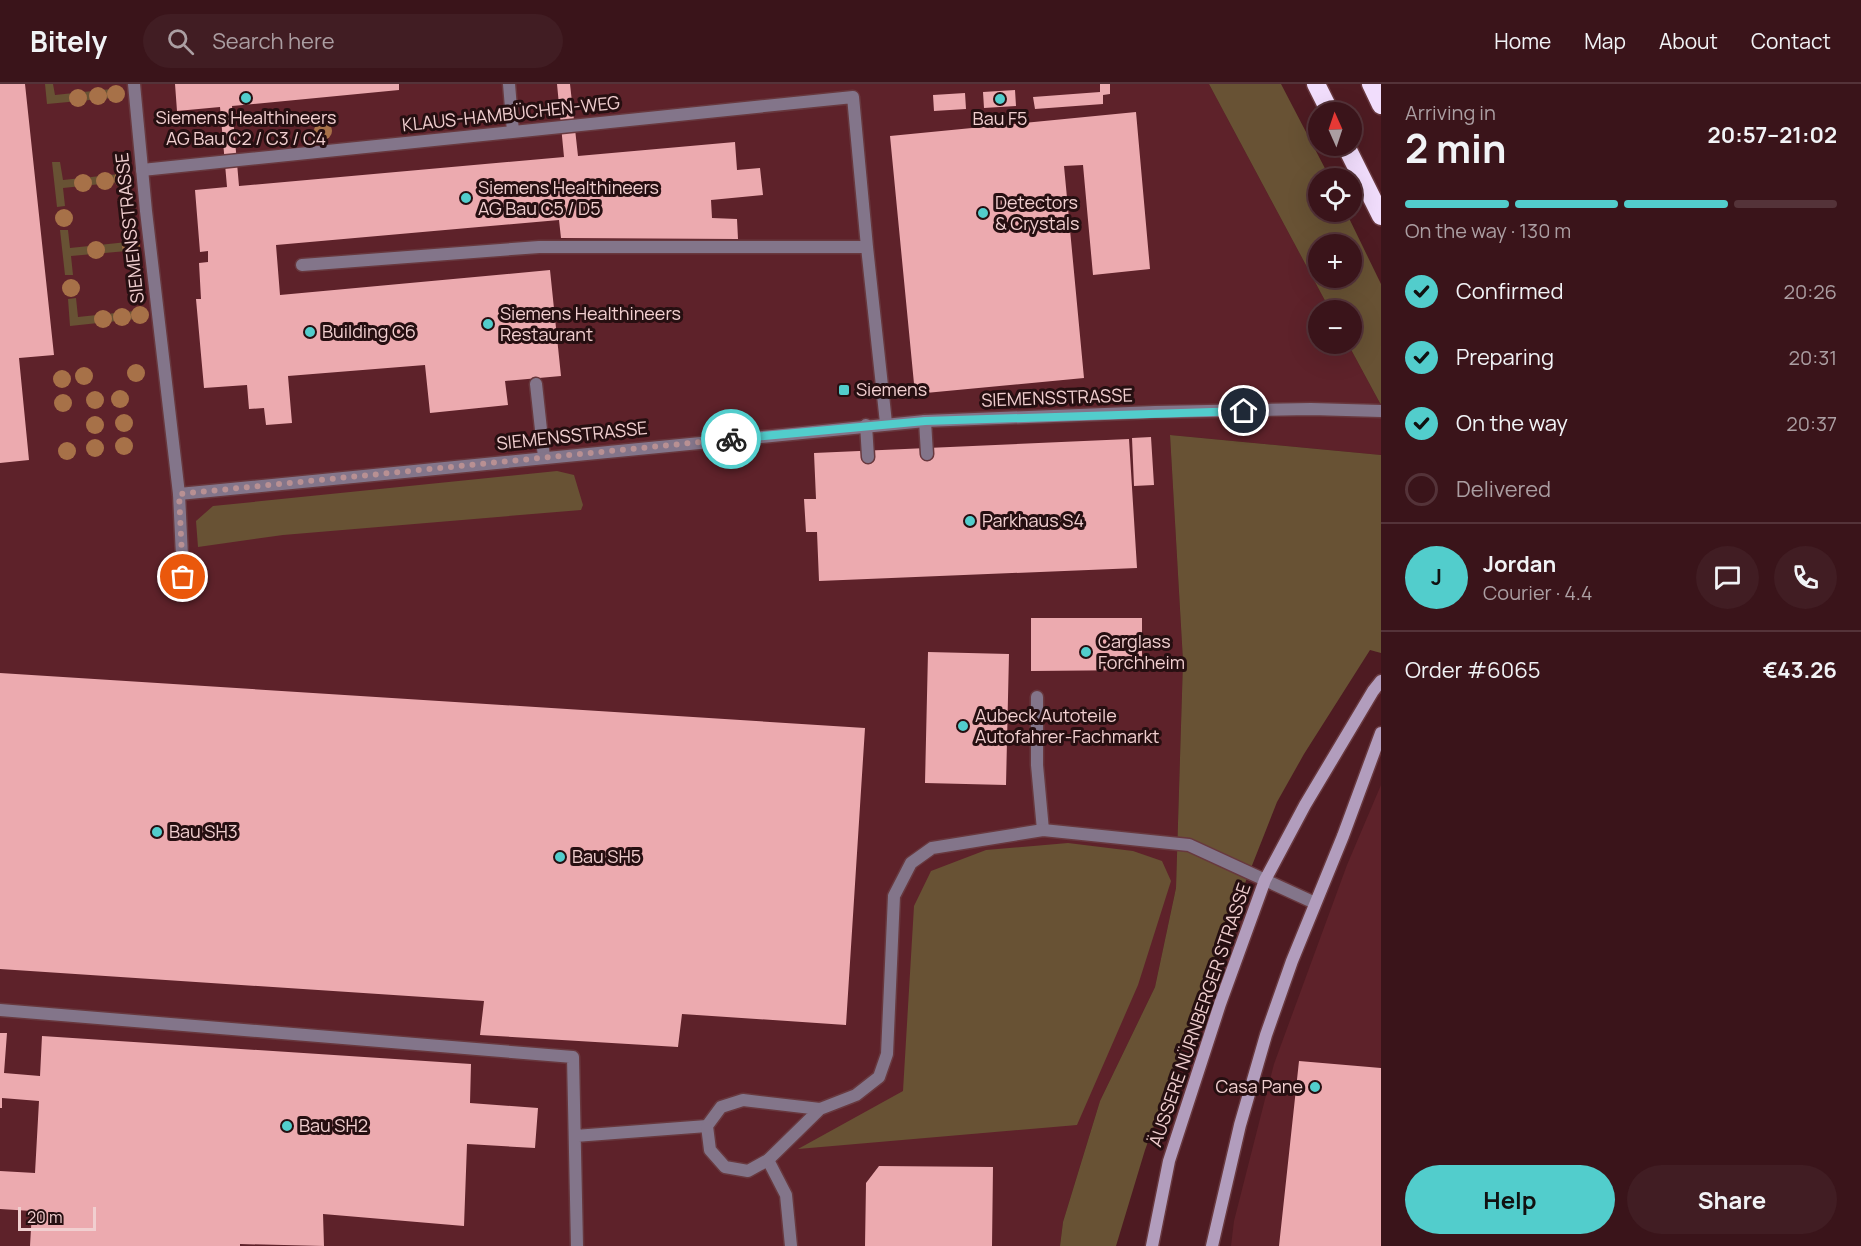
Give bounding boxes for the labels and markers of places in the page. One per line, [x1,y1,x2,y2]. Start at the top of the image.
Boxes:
marker: Siemens Healthineers AG Bau C2 / C3 / C4 [239,91,253,105]
marker: Bau F5 [993,92,1007,106]
place label: Siemens Healthineers AG Bau C2 / C3 / C4 [156,105,336,150]
place label: Bau F5 [973,106,1027,130]
place label: Siemens Healthineers AG Bau C5 / D5 [478,175,659,220]
place label: Detectors & Crystals [995,190,1079,235]
marker: Siemens Healthineers AG Bau C5 / D5 [459,191,473,205]
marker: Detectors & Crystals [976,206,990,220]
place label: Siemens Healthineers Restaurant [500,301,681,346]
marker: Siemens Healthineers Restaurant [481,317,495,331]
place label: Building C6 [322,319,416,343]
marker: Building C6 [303,325,317,339]
place label: Siemens [856,377,927,401]
marker: Siemens [837,383,851,397]
pin [1218,385,1269,436]
place label: Parkhaus S4 [982,508,1084,532]
marker: Parkhaus S4 [963,514,977,528]
pin [157,551,208,602]
place label: Carglass Forchheim [1098,629,1185,674]
marker: Carglass Forchheim [1079,645,1093,659]
place label: Aubeck Autoteile Autofahrer-Fachmarkt [975,703,1160,748]
marker: Aubeck Autoteile Autofahrer-Fachmarkt [956,719,970,733]
place label: Bau SH3 [169,819,238,843]
marker: Bau SH3 [150,825,164,839]
place label: Bau SH5 [572,844,641,868]
marker: Bau SH5 [553,850,567,864]
place label: Casa Pane [1215,1074,1303,1098]
marker: Casa Pane [1308,1080,1322,1094]
place label: Bau SH2 [299,1113,368,1137]
marker: Bau SH2 [280,1119,294,1133]

